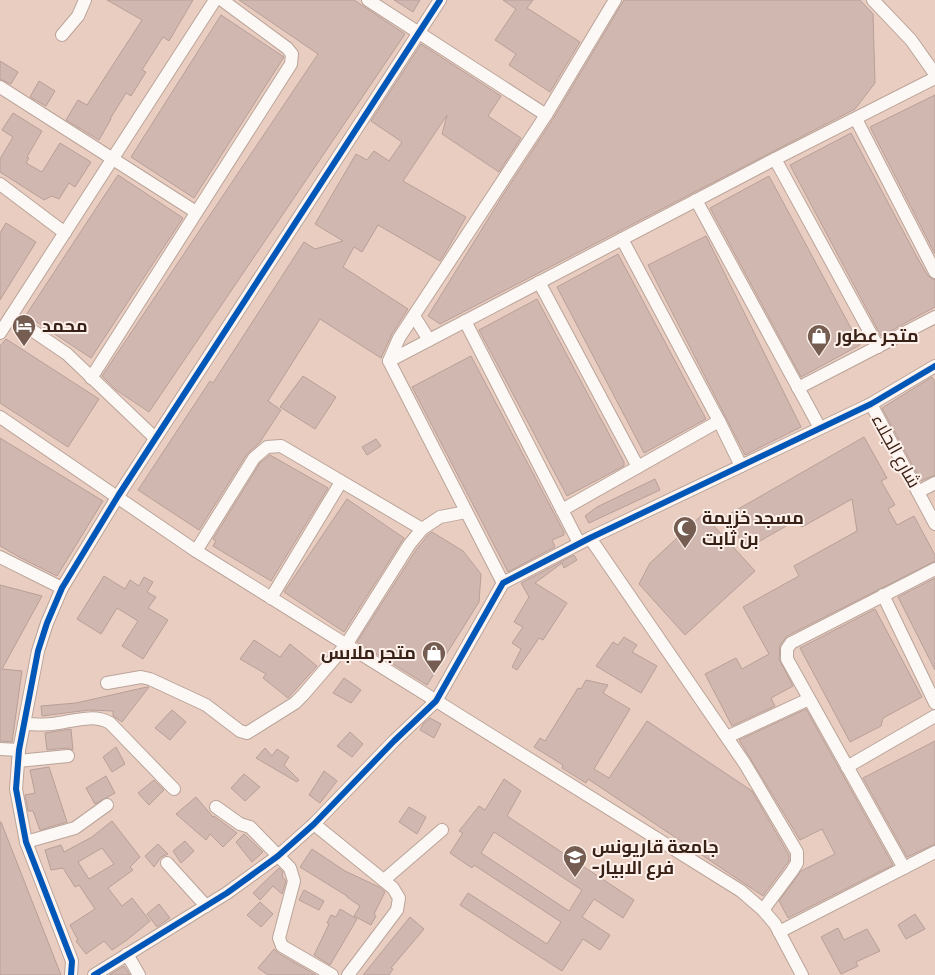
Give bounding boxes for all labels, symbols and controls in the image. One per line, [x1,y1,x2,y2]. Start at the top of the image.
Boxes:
hotel icon: محمد [11,313,37,347]
place label: محمد [42,314,88,336]
shop icon: متجر عطور [806,323,832,357]
place label: متجر عطور [835,324,919,347]
street label: شارع الجلاء [866,410,926,492]
place label: مسجد خزيمة بن ثابت [702,506,804,550]
mosque icon: مسجد خزيمة بن ثابت [672,515,698,549]
shop icon: متجر ملابس [421,640,447,674]
place label: متجر ملابس [321,641,416,664]
place label: جامعة قاريونس -فرع الابيار [592,835,719,880]
school or university icon: جامعة قاريونس -فرع الابيار [562,844,588,878]

